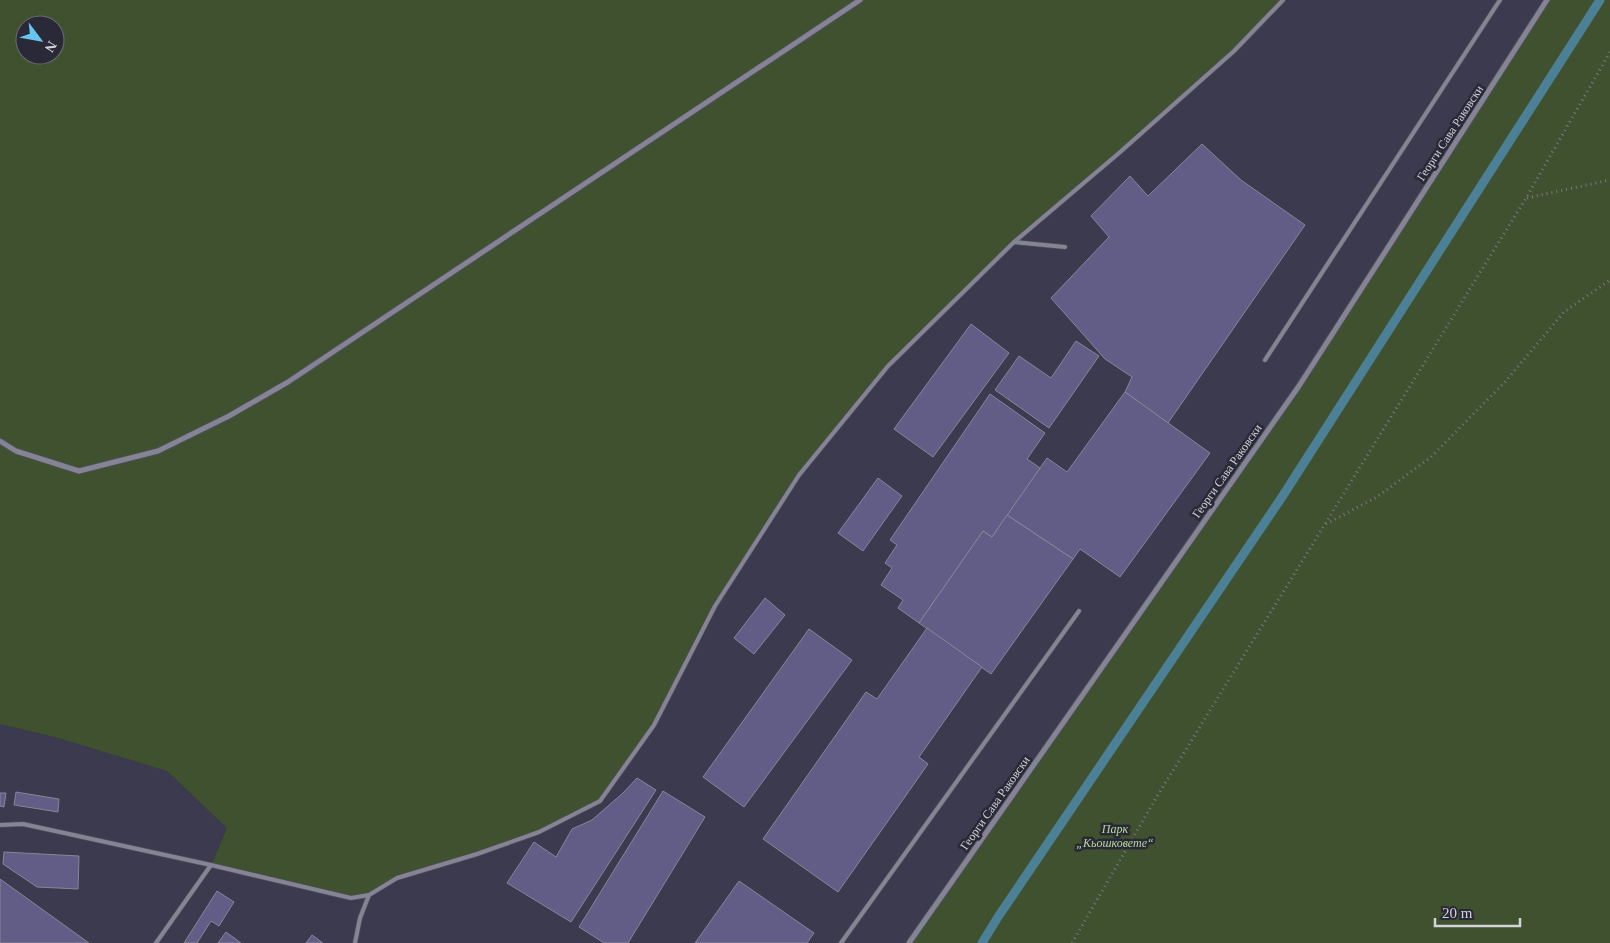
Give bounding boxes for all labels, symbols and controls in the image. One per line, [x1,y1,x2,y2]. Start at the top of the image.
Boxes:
north arrow [15,15,65,65]
text: N [42,38,60,55]
street label: Георги Сава Раковски [1414,82,1486,183]
street label: Георги Сава Раковски [1189,421,1265,521]
street label: Георги Сава Раковски [957,753,1033,853]
park label: Парк „Кьошковете“ [1076,822,1154,850]
scale bar [1435,896,1520,928]
text: 20 m [1442,905,1473,921]

